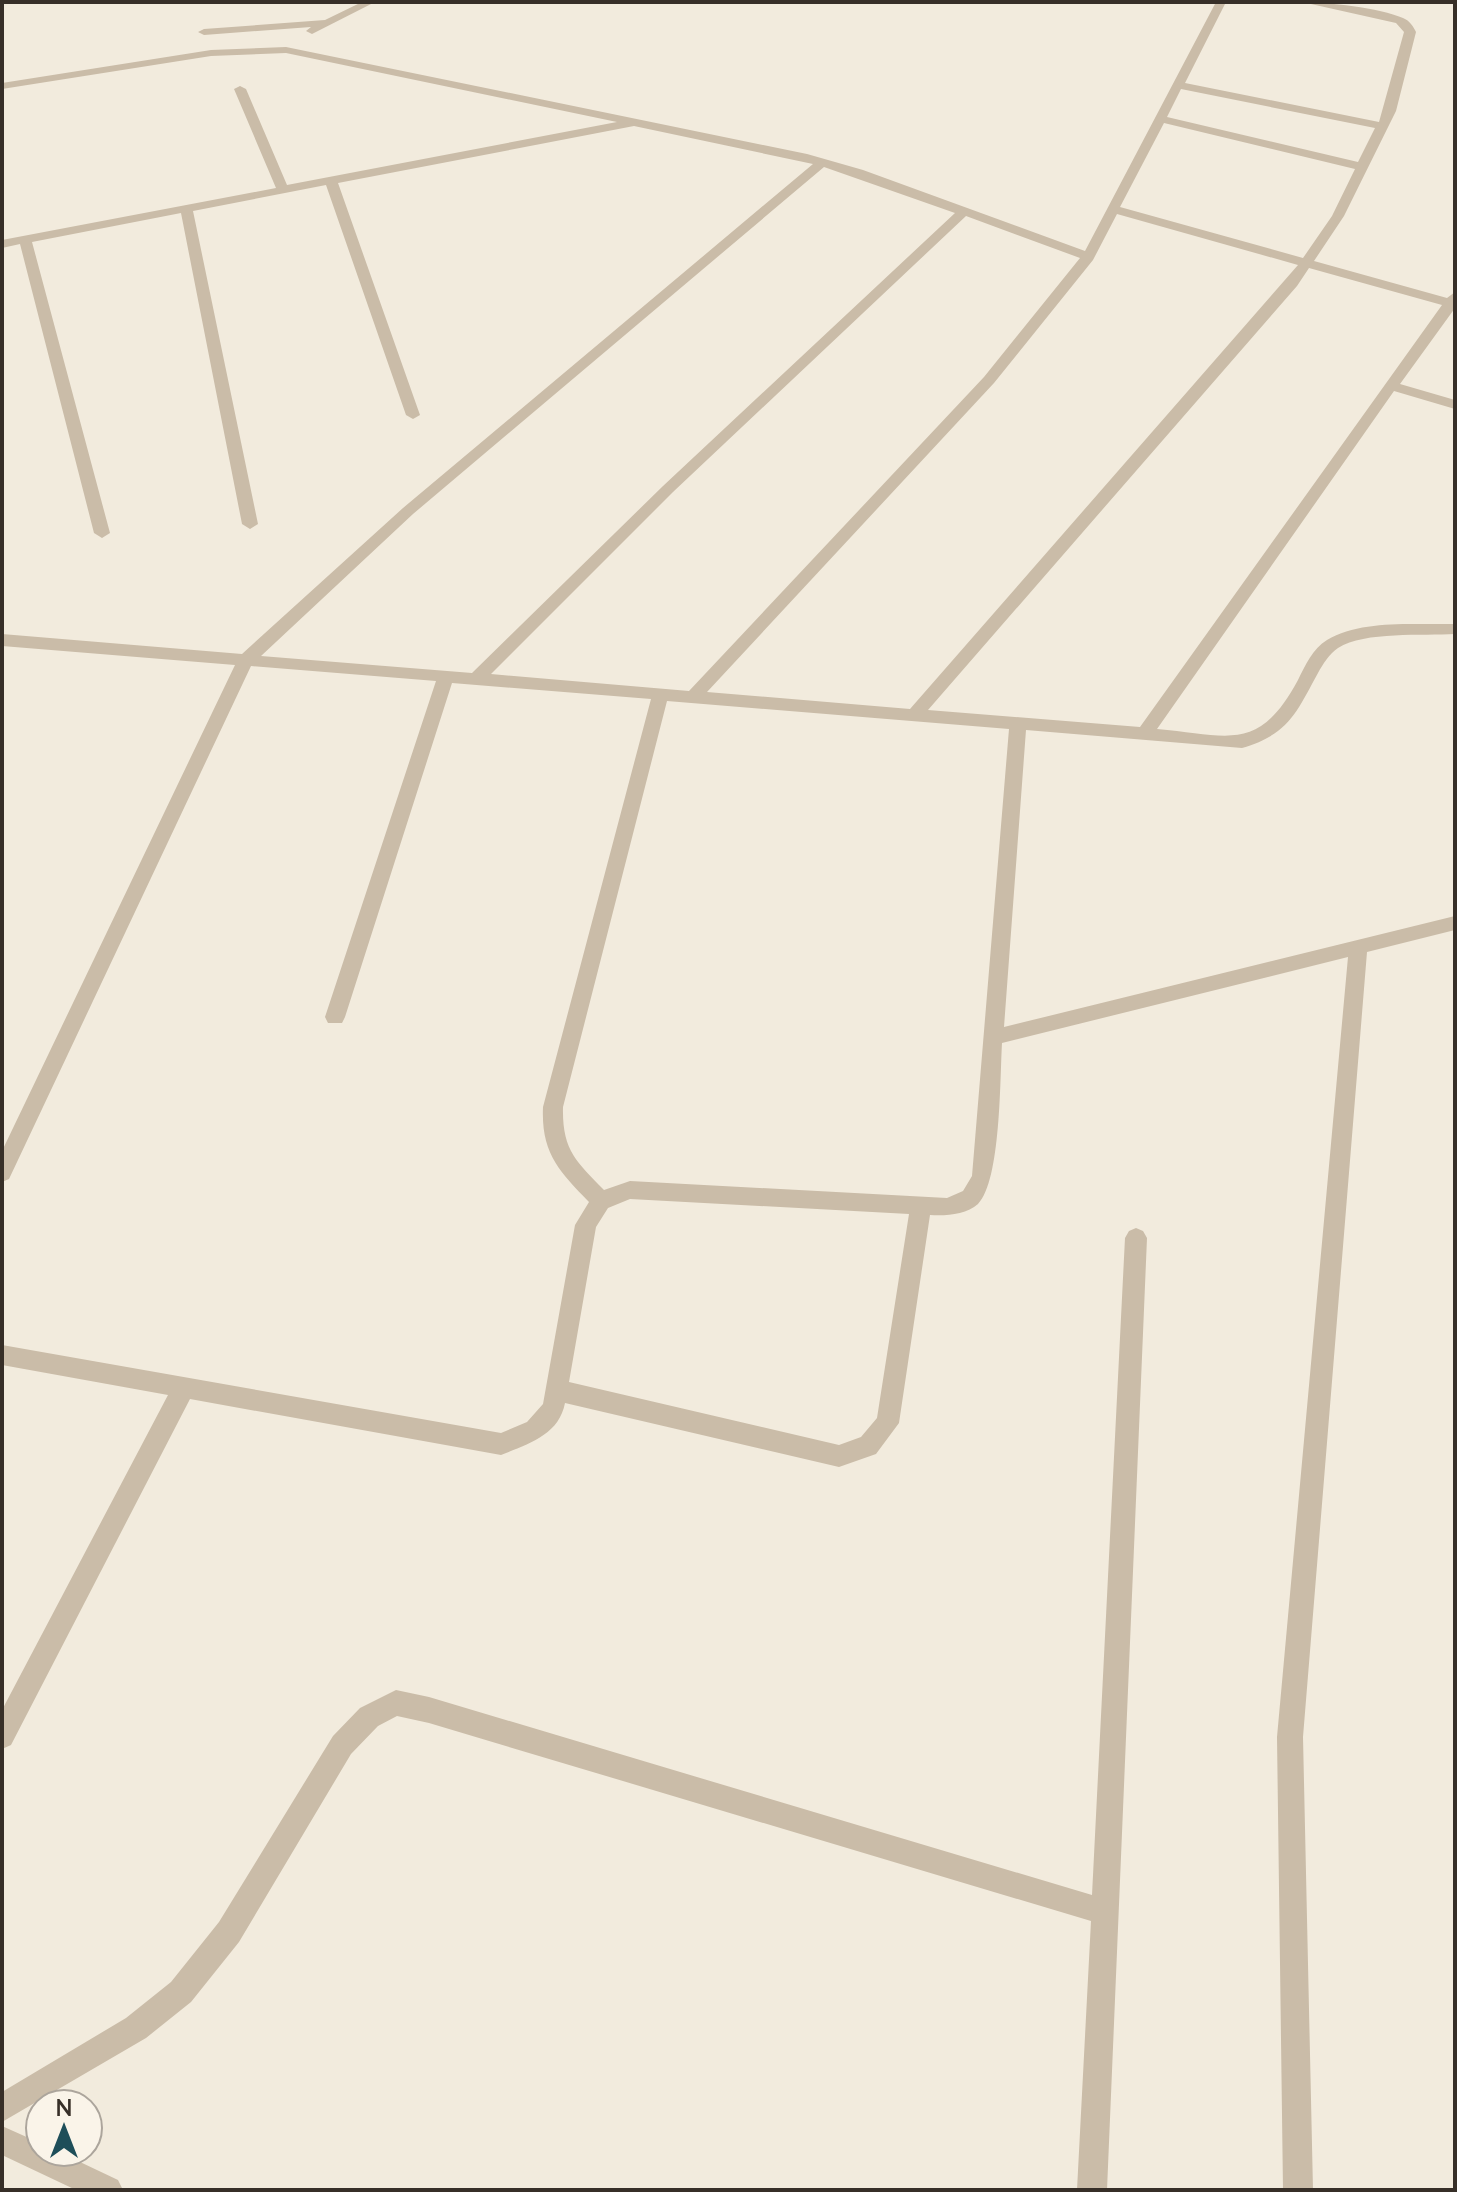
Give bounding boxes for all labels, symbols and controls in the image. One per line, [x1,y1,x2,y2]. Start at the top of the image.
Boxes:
north arrow [24,2088,104,2168]
text: N [56,2094,72,2121]

